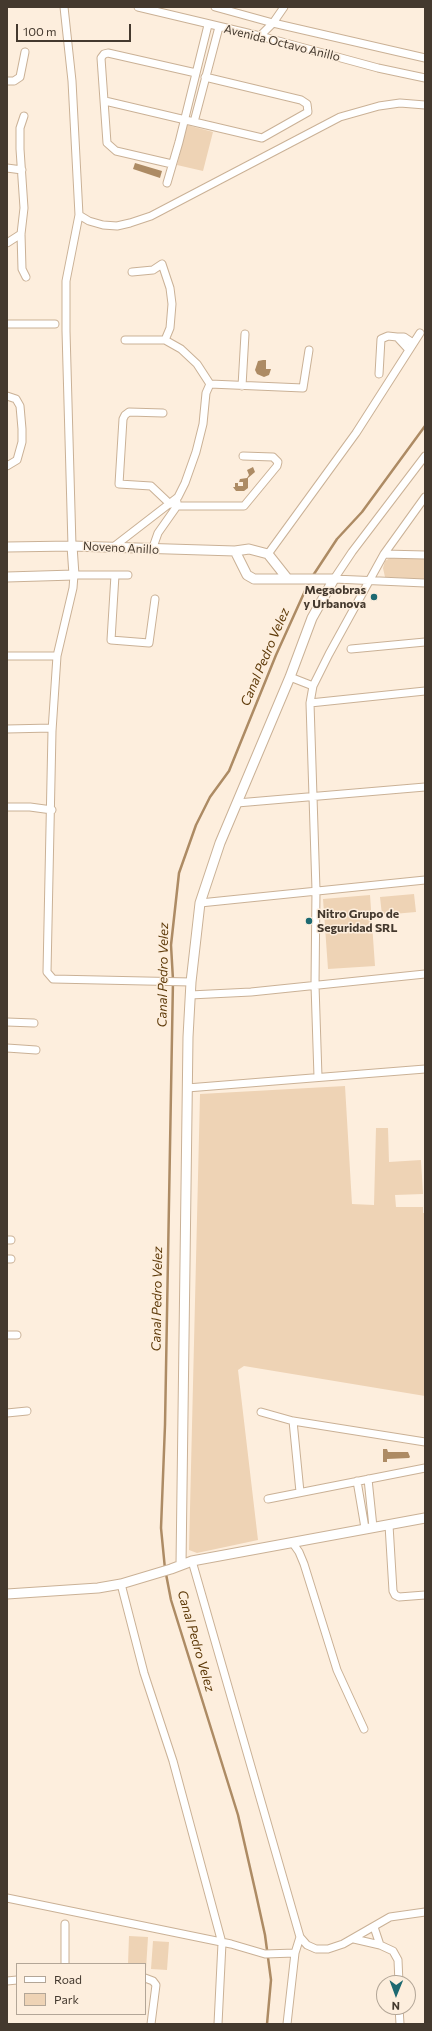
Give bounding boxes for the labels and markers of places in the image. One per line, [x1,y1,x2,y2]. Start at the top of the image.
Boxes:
place label: Megaobras y Urbanova [303,583,366,611]
marker: Megaobras y Urbanova [369,592,379,602]
place label: Nitro Grupo de Seguridad SRL [317,907,399,935]
marker: Nitro Grupo de Seguridad SRL [304,916,314,926]

